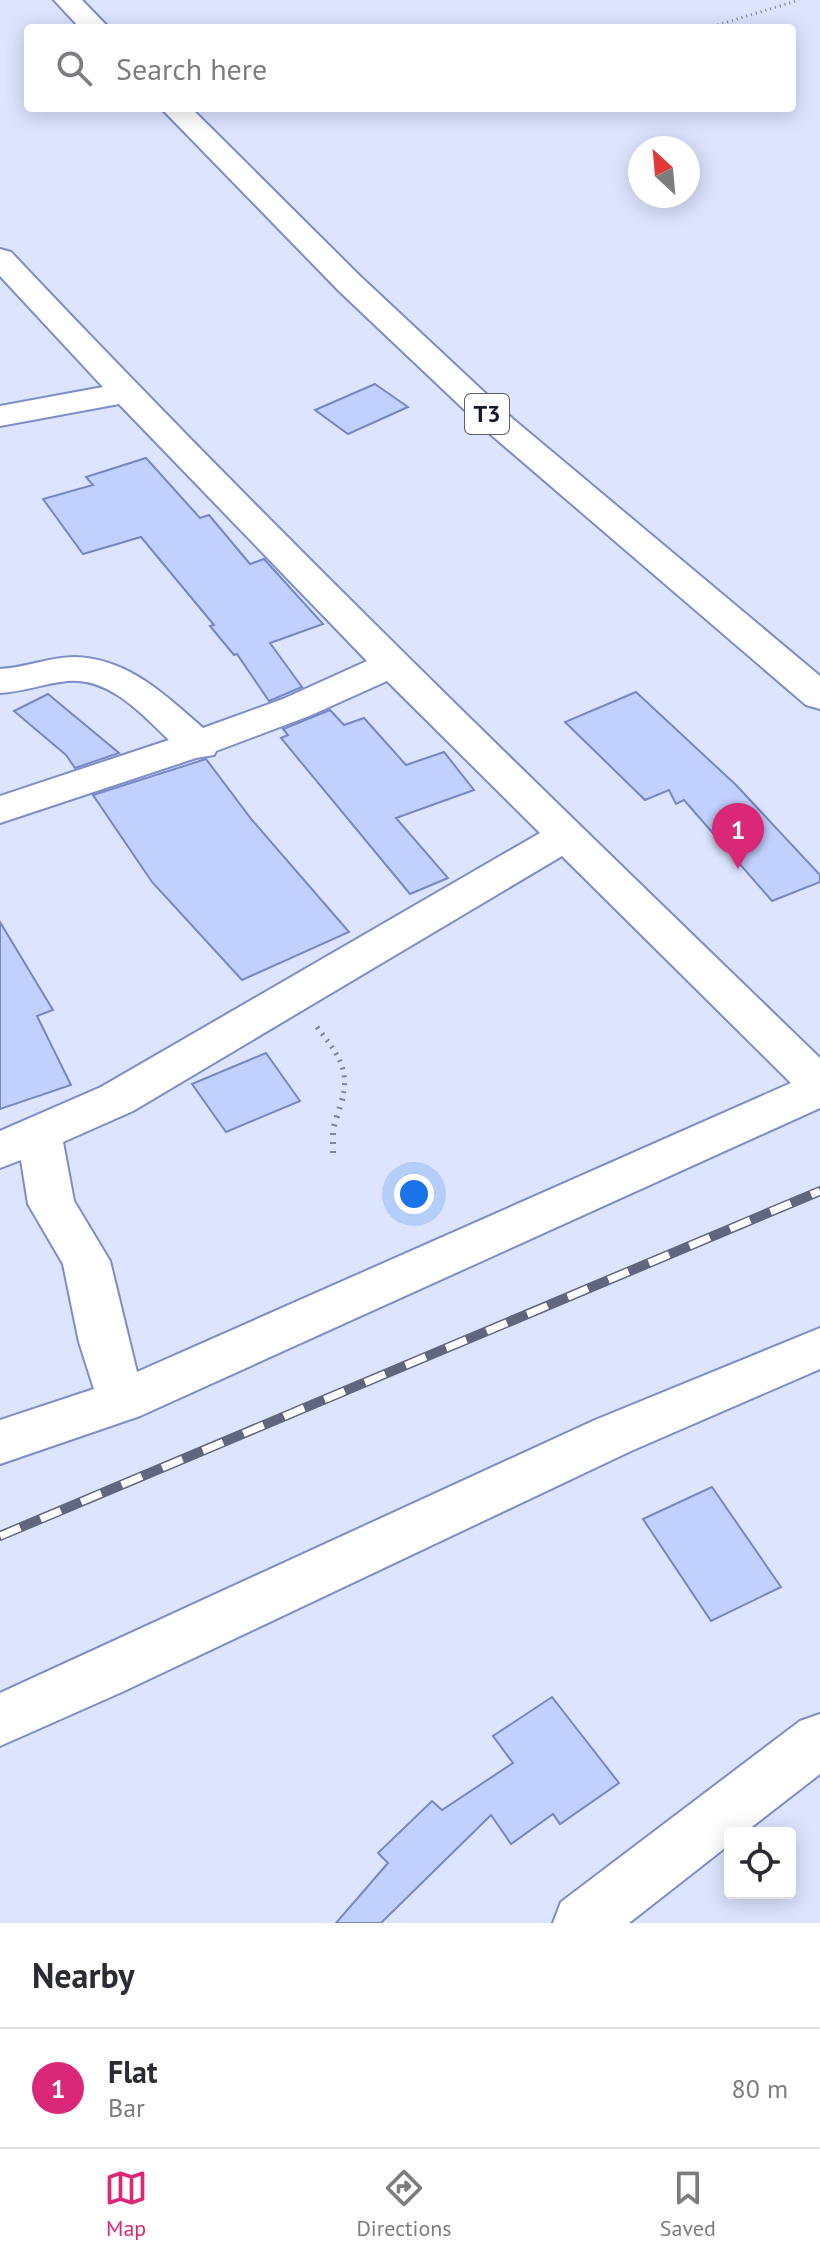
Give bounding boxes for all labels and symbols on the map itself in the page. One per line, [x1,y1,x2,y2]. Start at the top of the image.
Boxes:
north arrow [628,136,700,208]
road number: T3 [465,394,509,434]
pin: 1 [712,803,764,869]
your location [394,1174,434,1214]

